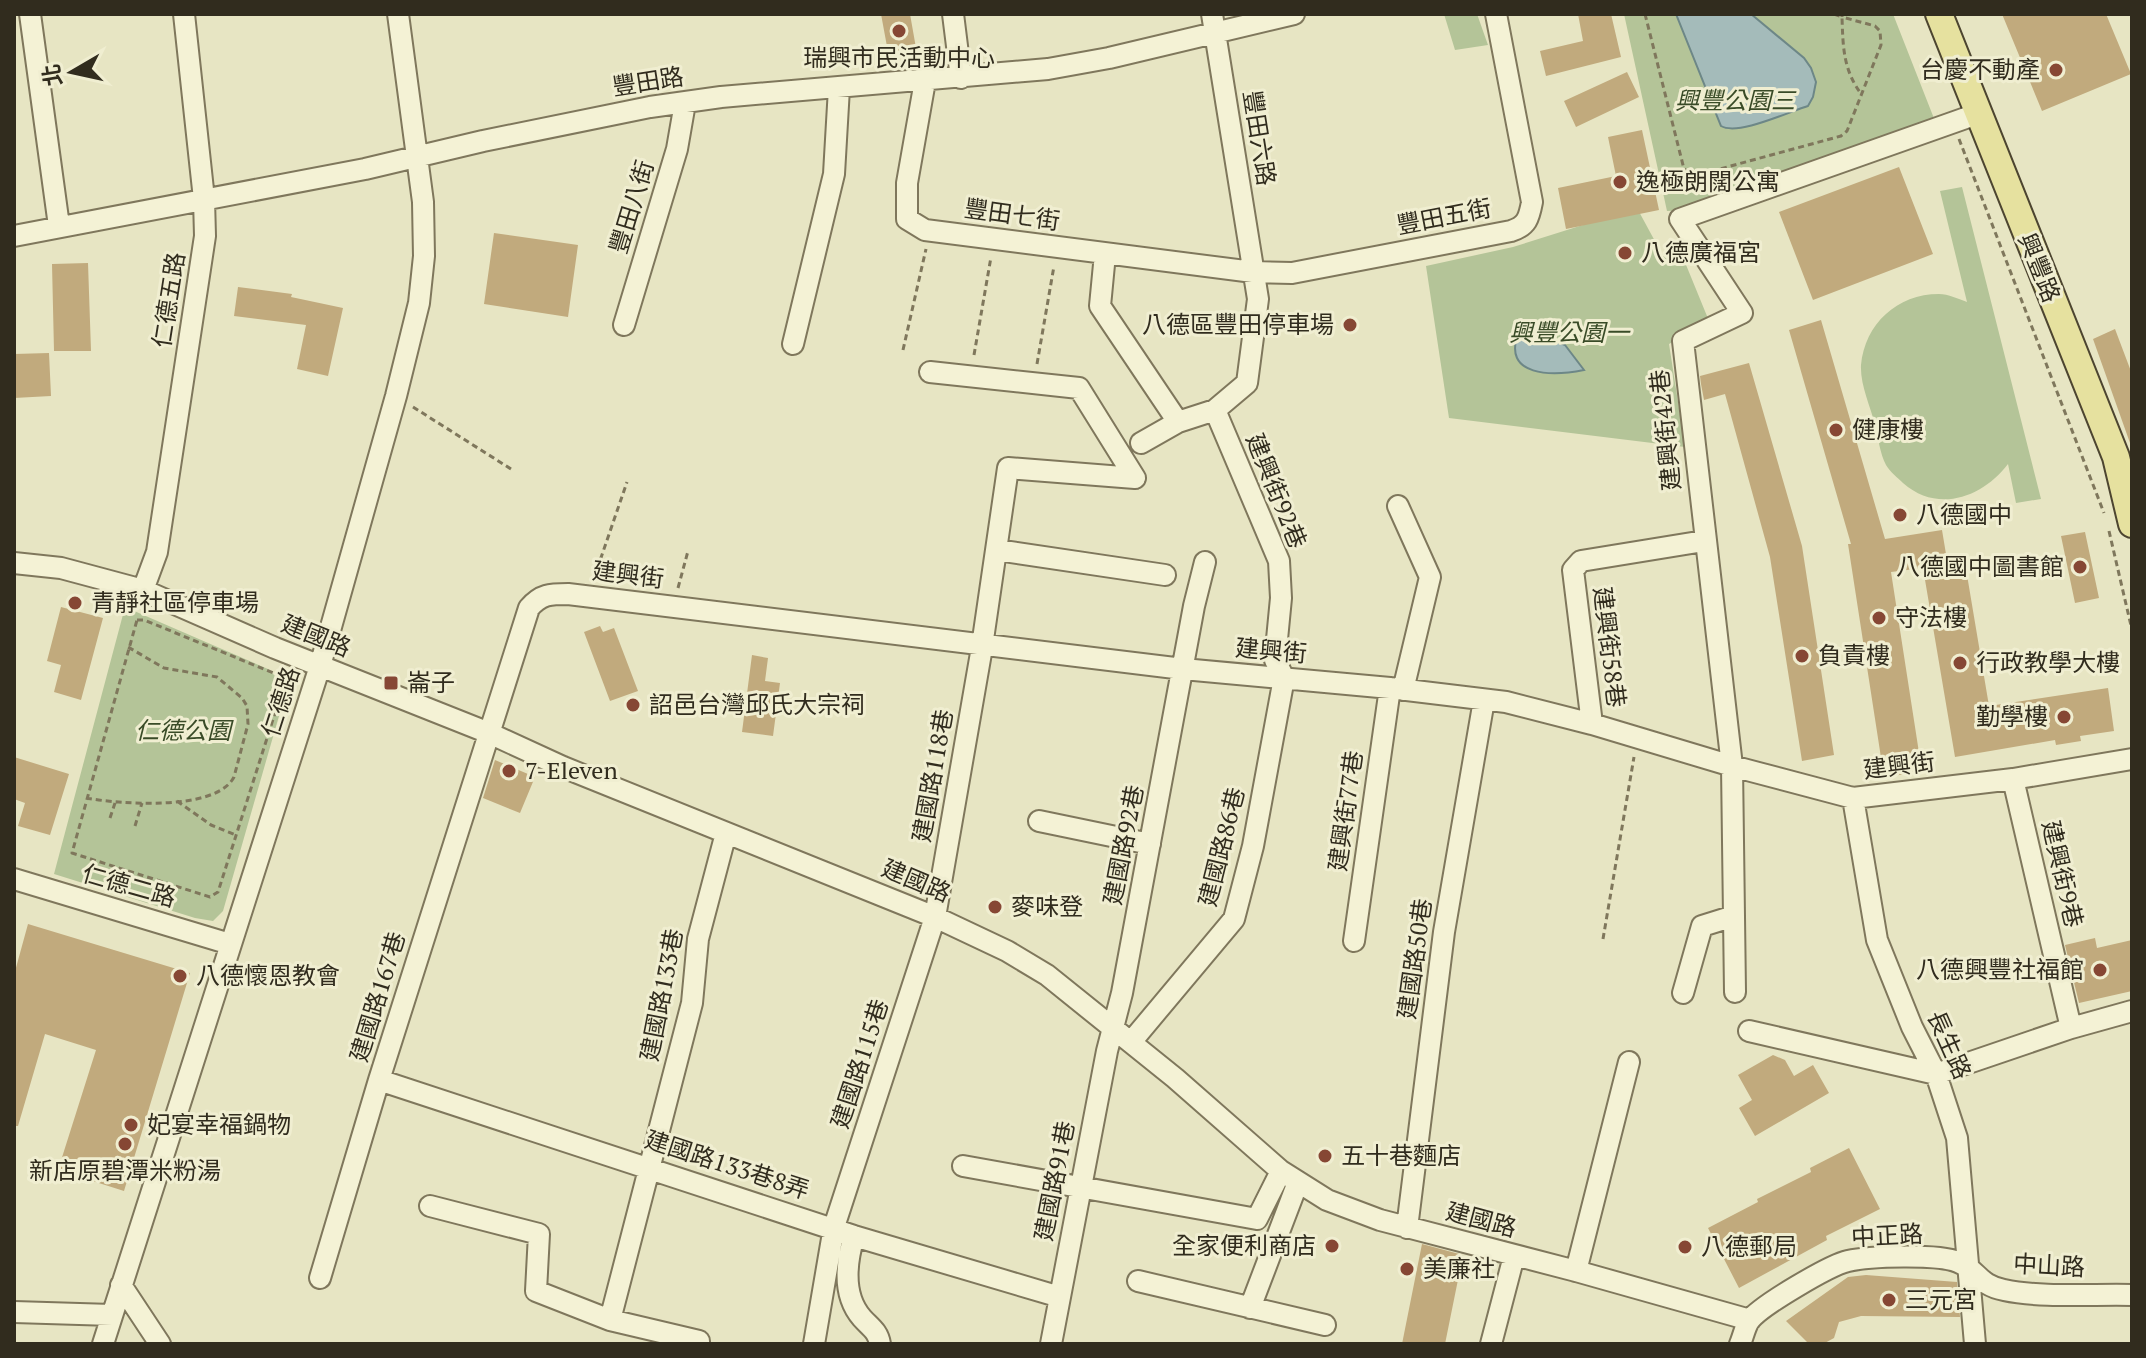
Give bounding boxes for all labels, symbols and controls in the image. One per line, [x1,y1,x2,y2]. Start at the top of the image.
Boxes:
marker: 瑞興市民活動中心 [890,22,908,40]
north arrow [32,32,112,112]
place label: 瑞興市民活動中心 [803,41,995,73]
place label: 台慶不動產 [1920,53,2040,85]
street label: 豐田路 [610,60,686,102]
marker: 台慶不動產 [2047,61,2065,79]
text: 北 [36,62,68,88]
park label: 興豐公園三 [1675,84,1797,116]
street label: 豐田六路 [1237,88,1283,188]
street label: 豐田八街 [602,156,660,257]
place label: 逸極朗闊公寓 [1636,165,1780,197]
marker: 逸極朗闊公寓 [1611,173,1629,191]
street label: 豐田七街 [962,191,1062,237]
street label: 豐田五街 [1394,191,1494,241]
street label: 興豐路 [2012,228,2068,307]
place label: 八德廣福宮 [1641,236,1761,268]
marker: 八德廣福宮 [1616,244,1634,262]
street label: 仁德五路 [145,250,191,350]
place label: 八德區豐田停車場 [1142,308,1334,340]
marker: 八德區豐田停車場 [1341,316,1359,334]
park label: 興豐公園一 [1509,316,1631,348]
street label: 建興街42巷 [1643,368,1687,492]
place label: 健康樓 [1852,413,1924,445]
marker: 健康樓 [1827,421,1845,439]
street label: 建興街92巷 [1239,428,1315,553]
place label: 八德國中 [1916,498,2012,530]
marker: 八德國中 [1891,506,1909,524]
place label: 八德國中圖書館 [1896,550,2064,582]
street label: 建興街 [590,554,666,594]
marker: 八德國中圖書館 [2071,558,2089,576]
street label: 建興街58巷 [1587,585,1633,709]
place label: 青靜社區停車場 [91,586,259,618]
marker: 青靜社區停車場 [66,594,84,612]
place label: 守法樓 [1895,601,1967,633]
street label: 建國路 [277,607,356,663]
marker: 守法樓 [1870,609,1888,627]
street label: 建興街 [1234,631,1308,669]
place label: 負責樓 [1818,639,1890,671]
place label: 行政教學大樓 [1976,646,2120,678]
marker: 負責樓 [1793,647,1811,665]
marker: 行政教學大樓 [1951,654,1969,672]
street label: 仁德路 [254,663,306,741]
place label: 崙子 [407,666,455,698]
marker: 崙子 [382,674,400,692]
place label: 詔邑台灣邱氏大宗祠 [649,688,865,720]
marker: 詔邑台灣邱氏大宗祠 [624,696,642,714]
place label: 勤學樓 [1976,700,2048,732]
street label: 建國路118巷 [905,707,959,845]
marker: 勤學樓 [2055,708,2073,726]
park label: 仁德公園 [135,714,234,746]
street label: 建興街 [1861,745,1937,785]
street label: 建興街77巷 [1321,748,1369,873]
place label: 7-Eleven [525,754,618,786]
marker: 7-Eleven [500,762,518,780]
street label: 建國路92巷 [1096,782,1150,908]
street label: 建國路86巷 [1191,784,1251,910]
street label: 建興街9巷 [2035,817,2091,930]
street label: 建國路 [877,851,956,909]
street label: 仁德二路 [79,856,180,914]
place label: 麥味登 [1011,890,1083,922]
street label: 建國路50巷 [1390,896,1438,1021]
marker: 麥味登 [986,898,1004,916]
street label: 建國路133巷 [632,926,690,1064]
street label: 建國路167巷 [342,928,412,1066]
place label: 八德興豐社福館 [1916,953,2084,985]
place label: 八德懷恩教會 [196,959,340,991]
marker: 八德興豐社福館 [2091,961,2109,979]
marker: 八德懷恩教會 [171,967,189,985]
street label: 建國路115巷 [823,995,895,1133]
street label: 長生路 [1921,1005,1979,1084]
place label: 妃宴幸福鍋物 [147,1108,291,1140]
marker: 妃宴幸福鍋物 [122,1116,140,1134]
street label: 建國路91巷 [1027,1118,1081,1244]
street label: 建國路133巷8弄 [641,1122,814,1206]
marker: 新店原碧潭米粉湯 [116,1135,134,1153]
place label: 五十巷麵店 [1341,1139,1461,1171]
marker: 五十巷麵店 [1316,1147,1334,1165]
place label: 新店原碧潭米粉湯 [29,1154,221,1186]
street label: 建國路 [1442,1194,1520,1244]
street label: 中正路 [1850,1217,1924,1253]
place label: 全家便利商店 [1172,1229,1316,1261]
place label: 八德郵局 [1701,1230,1797,1262]
marker: 全家便利商店 [1323,1237,1341,1255]
marker: 八德郵局 [1676,1238,1694,1256]
street label: 中山路 [2012,1247,2086,1283]
place label: 美廉社 [1423,1252,1495,1284]
marker: 美廉社 [1398,1260,1416,1278]
place label: 三元宮 [1905,1283,1977,1315]
marker: 三元宮 [1880,1291,1898,1309]

